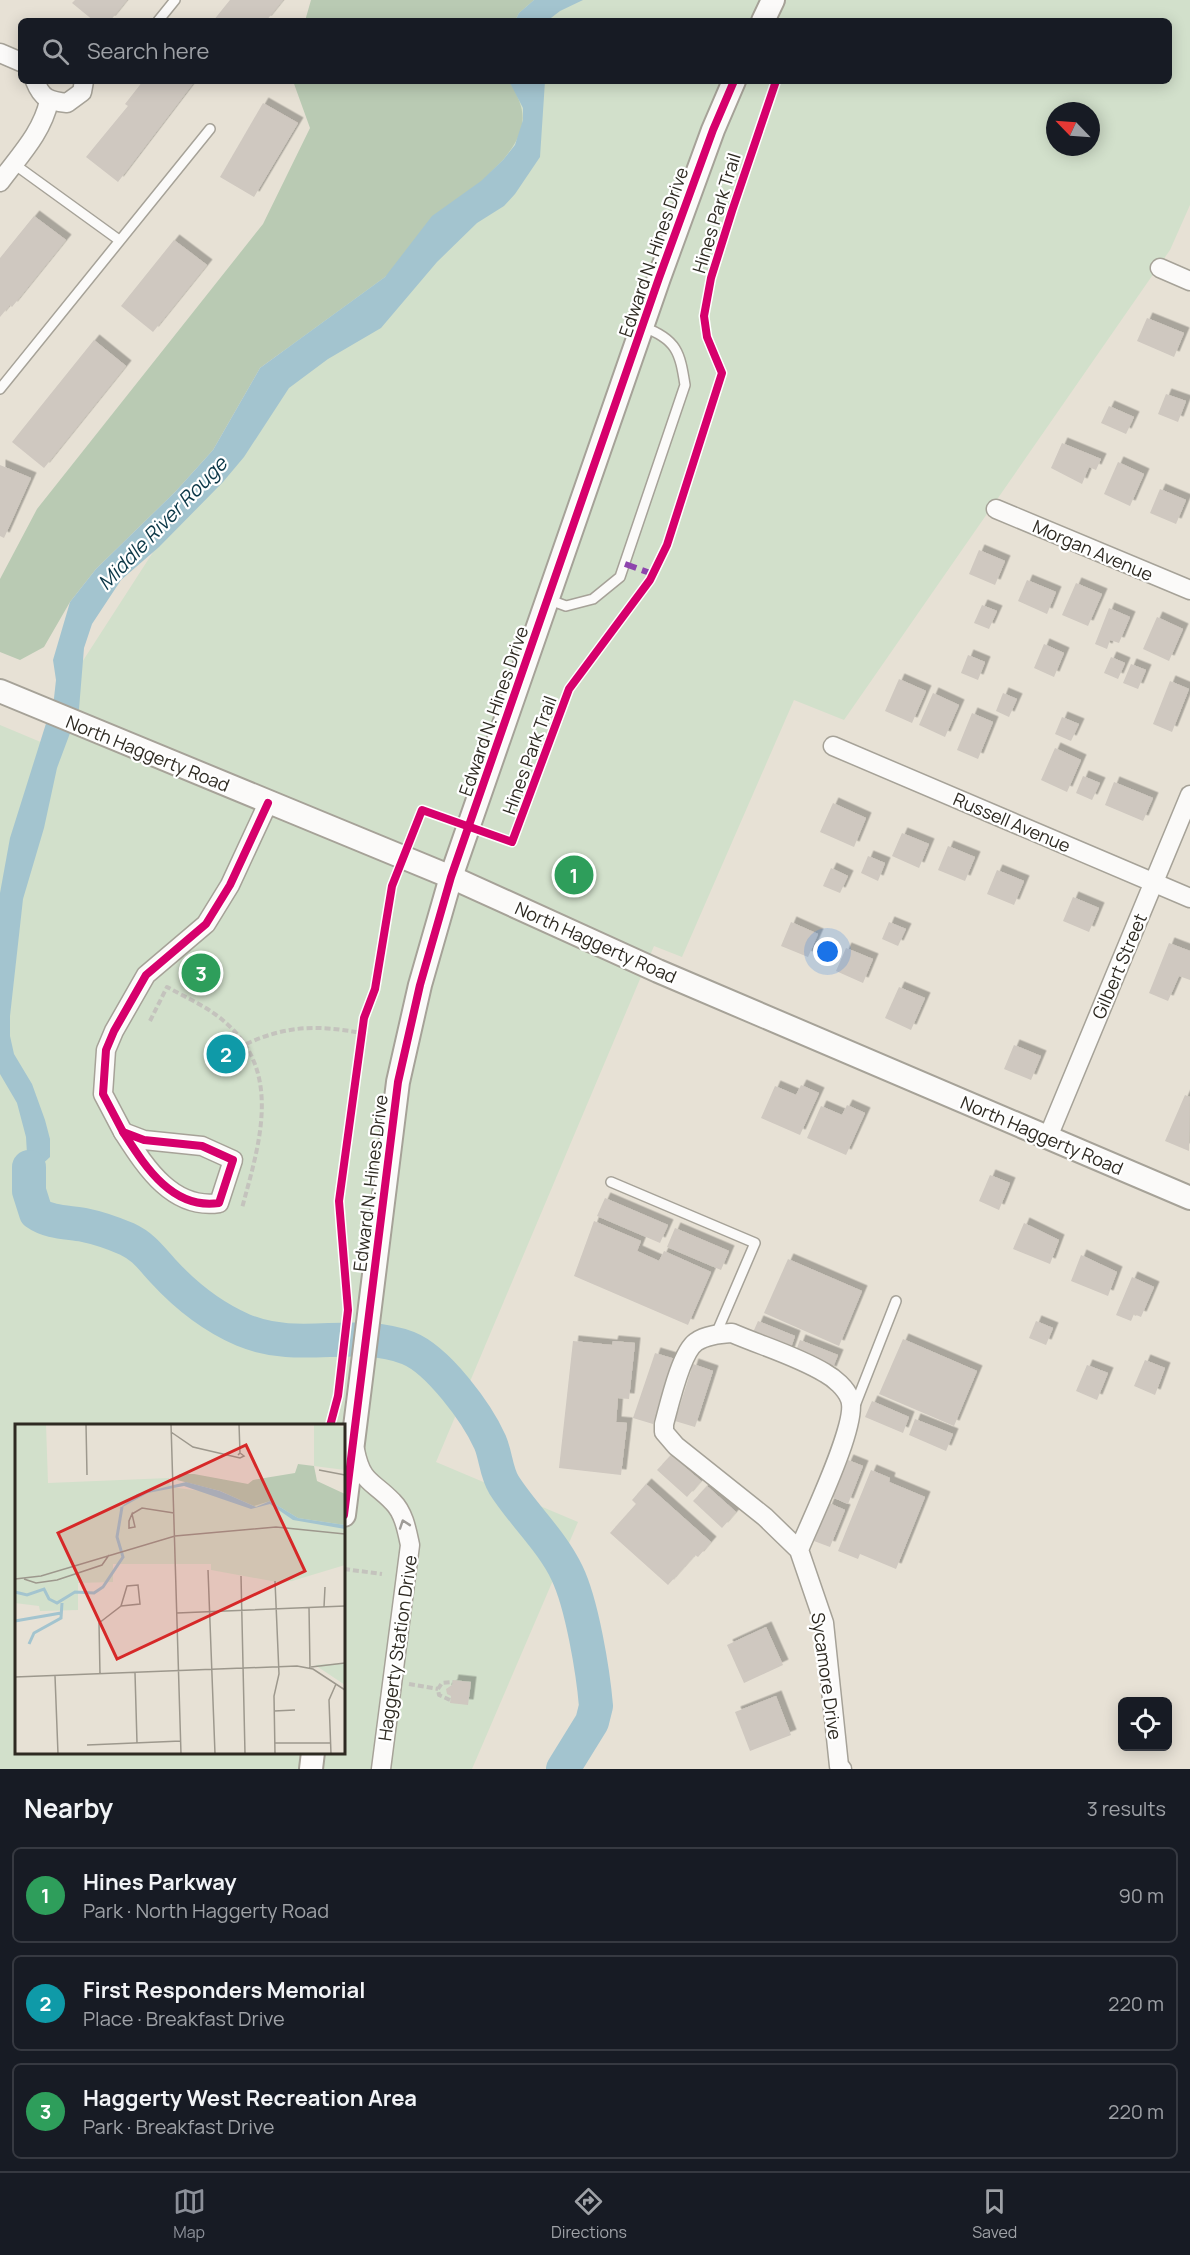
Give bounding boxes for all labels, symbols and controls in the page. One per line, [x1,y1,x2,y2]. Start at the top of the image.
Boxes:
search box [18,18,1172,84]
icon: search [39,35,72,68]
text: Search here [87,36,209,66]
north arrow [1046,102,1100,156]
street label: Hines Park Trail [686,150,746,276]
street label: Edward N. Hines Drive [613,164,693,340]
water label: Middle River Rouge [91,450,234,595]
street label: Morgan Avenue [1029,514,1157,586]
street label: Edward N. Hines Drive [453,623,533,799]
street label: Hines Park Trail [496,692,562,818]
street label: North Haggerty Road [63,709,233,797]
street label: Russell Avenue [950,787,1074,857]
pin: 1 [554,852,594,898]
street label: North Haggerty Road [512,896,680,988]
street label: Gilbert Street [1086,910,1152,1022]
your location [813,937,842,966]
pin: 3 [182,950,220,996]
pin: 2 [206,1032,246,1076]
street label: North Haggerty Road [957,1090,1127,1180]
street label: Edward N. Hines Drive [347,1093,393,1273]
inset map [15,1424,345,1754]
one-way arrow [399,1520,412,1530]
street label: Haggerty Station Drive [372,1554,422,1742]
street label: Sycamore Drive [806,1611,848,1741]
map controls [1118,1697,1172,1751]
button: locate [1118,1697,1172,1751]
text: Nearby [24,1790,113,1826]
text: 3 results [1087,1795,1166,1822]
text: Hines Parkway [83,1867,237,1897]
text: 1 [41,1882,50,1909]
text: 90 m [1118,1882,1164,1909]
text: Park · North Haggerty Road [83,1897,329,1924]
text: First Responders Memorial [83,1975,365,2005]
text: 2 [40,1990,51,2017]
text: 220 m [1108,1990,1164,2017]
text: Place · Breakfast Drive [83,2005,285,2032]
text: Haggerty West Recreation Area [83,2083,417,2113]
text: 3 [40,2098,51,2125]
text: 220 m [1108,2098,1164,2125]
text: Park · Breakfast Drive [83,2113,274,2140]
tab: Map [173,2185,206,2243]
tab: Directions [551,2185,627,2243]
tab: Saved [972,2185,1017,2243]

